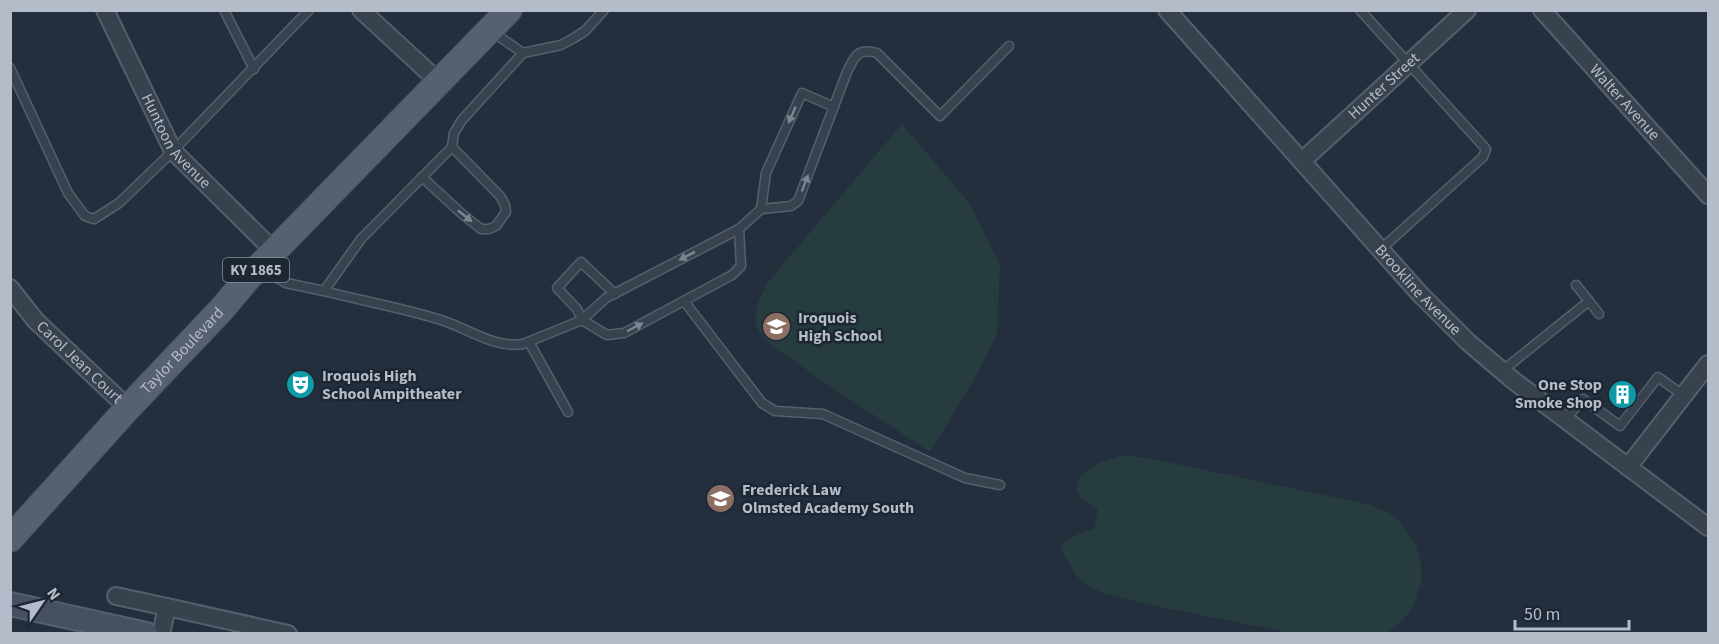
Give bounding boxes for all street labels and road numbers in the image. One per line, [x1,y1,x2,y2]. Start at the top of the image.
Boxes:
street label: Hunter Street [1343,47,1425,125]
street label: Walter Avenue [1585,59,1665,145]
street label: Huntoon Avenue [136,90,216,194]
street label: Brookline Avenue [1370,240,1466,340]
road number: KY 1865 [223,258,289,282]
street label: Taylor Boulevard [135,302,229,399]
street label: Carol Jean Court [31,316,128,409]

